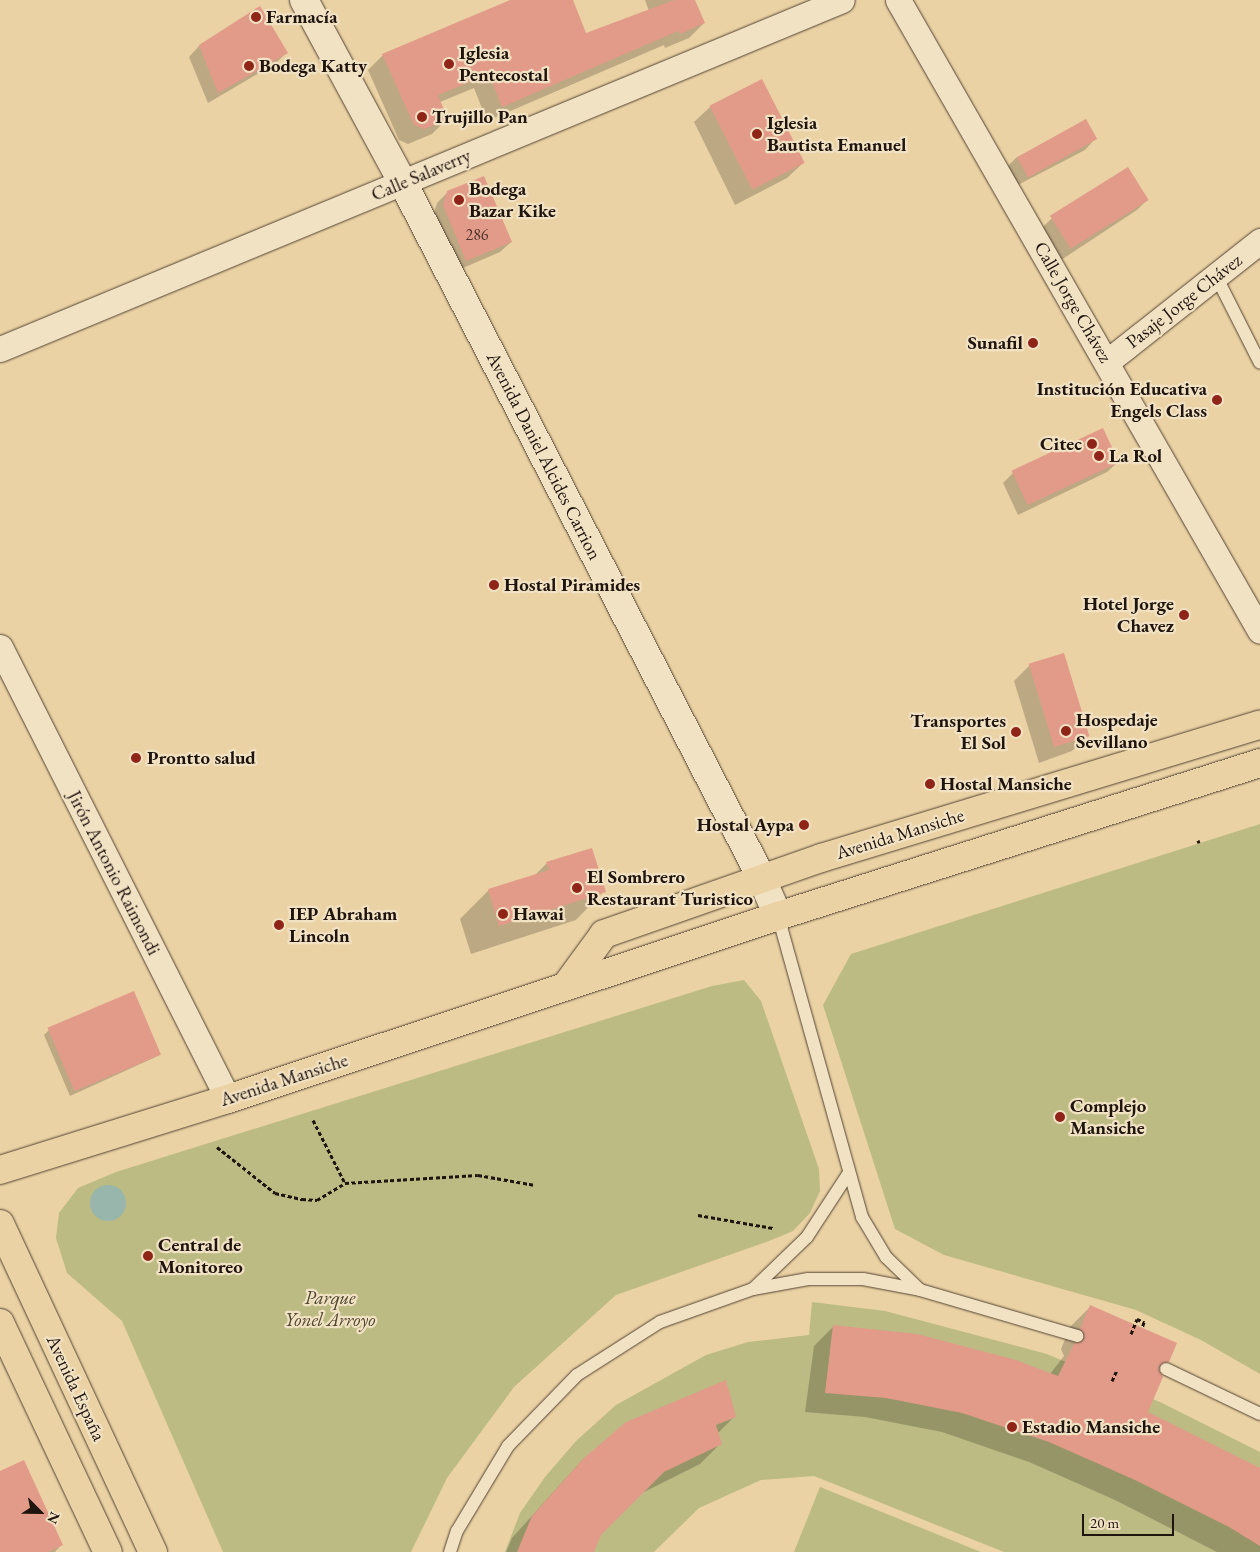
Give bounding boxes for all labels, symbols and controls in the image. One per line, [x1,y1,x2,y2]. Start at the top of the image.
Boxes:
place label: Farmacía [266,6,338,28]
marker: Farmacía [250,11,262,23]
place label: Iglesia Pentecostal [459,42,548,86]
place label: Bodega Katty [259,55,367,77]
marker: Iglesia Pentecostal [443,58,455,70]
marker: Bodega Katty [243,60,255,72]
place label: Trujillo Pan [432,106,528,128]
marker: Trujillo Pan [416,111,428,123]
place label: Iglesia Bautista Emanuel [767,112,906,156]
marker: Iglesia Bautista Emanuel [751,128,763,140]
street label: Calle Salaverry [368,144,474,206]
place label: Bodega Bazar Kike [469,178,556,222]
marker: Bodega Bazar Kike [453,194,465,206]
house number: 286 [465,225,489,245]
street label: Calle Jorge Chávez [1029,237,1117,367]
street label: Pasaje Jorge Chávez [1122,249,1246,353]
place label: Sunafil [967,332,1023,354]
marker: Sunafil [1027,337,1039,349]
street label: Avenida Daniel Alcides Carrion [482,348,606,564]
place label: Institución Educativa Engels Class [1037,378,1207,422]
marker: Institución Educativa Engels Class [1211,394,1223,406]
place label: Citec [1040,433,1082,455]
marker: Citec [1086,438,1098,450]
place label: La Rol [1109,445,1162,467]
marker: La Rol [1093,450,1105,462]
place label: Hostal Piramides [504,574,640,596]
marker: Hostal Piramides [488,579,500,591]
place label: Hotel Jorge Chavez [1083,593,1174,637]
marker: Hotel Jorge Chavez [1178,609,1190,621]
place label: Hospedaje Sevillano [1076,709,1158,753]
place label: Transportes El Sol [910,710,1006,754]
marker: Hospedaje Sevillano [1060,725,1072,737]
marker: Transportes El Sol [1010,726,1022,738]
place label: Prontto salud [147,747,256,769]
marker: Prontto salud [129,751,143,765]
place label: Hostal Mansiche [940,773,1072,795]
marker: Hostal Mansiche [924,778,936,790]
street label: Jirón Antonio Raimondi [63,787,165,959]
street label: Avenida Mansiche [833,804,967,864]
place label: Hostal Aypa [697,814,794,836]
marker: Hostal Aypa [798,819,810,831]
place label: El Sombrero Restaurant Turistico [587,866,753,910]
marker: El Sombrero Restaurant Turistico [571,882,583,894]
place label: IEP Abraham Lincoln [289,903,397,947]
place label: Hawai [513,903,564,925]
marker: Hawai [497,908,509,920]
marker: IEP Abraham Lincoln [273,919,285,931]
street label: Avenida Mansiche [217,1049,351,1111]
place label: Complejo Mansiche [1070,1095,1146,1139]
marker: Complejo Mansiche [1054,1111,1066,1123]
place label: Central de Monitoreo [158,1234,243,1278]
marker: Central de Monitoreo [142,1250,154,1262]
park label: Parque Yonel Arroyo [285,1287,375,1331]
street label: Avenida España [42,1331,110,1445]
place label: Estadio Mansiche [1022,1416,1160,1438]
marker: Estadio Mansiche [1006,1421,1018,1433]
north arrow [15,1487,65,1537]
scale bar [1085,1504,1178,1536]
text: N [43,1509,64,1527]
text: 20 m [1090,1513,1119,1532]

